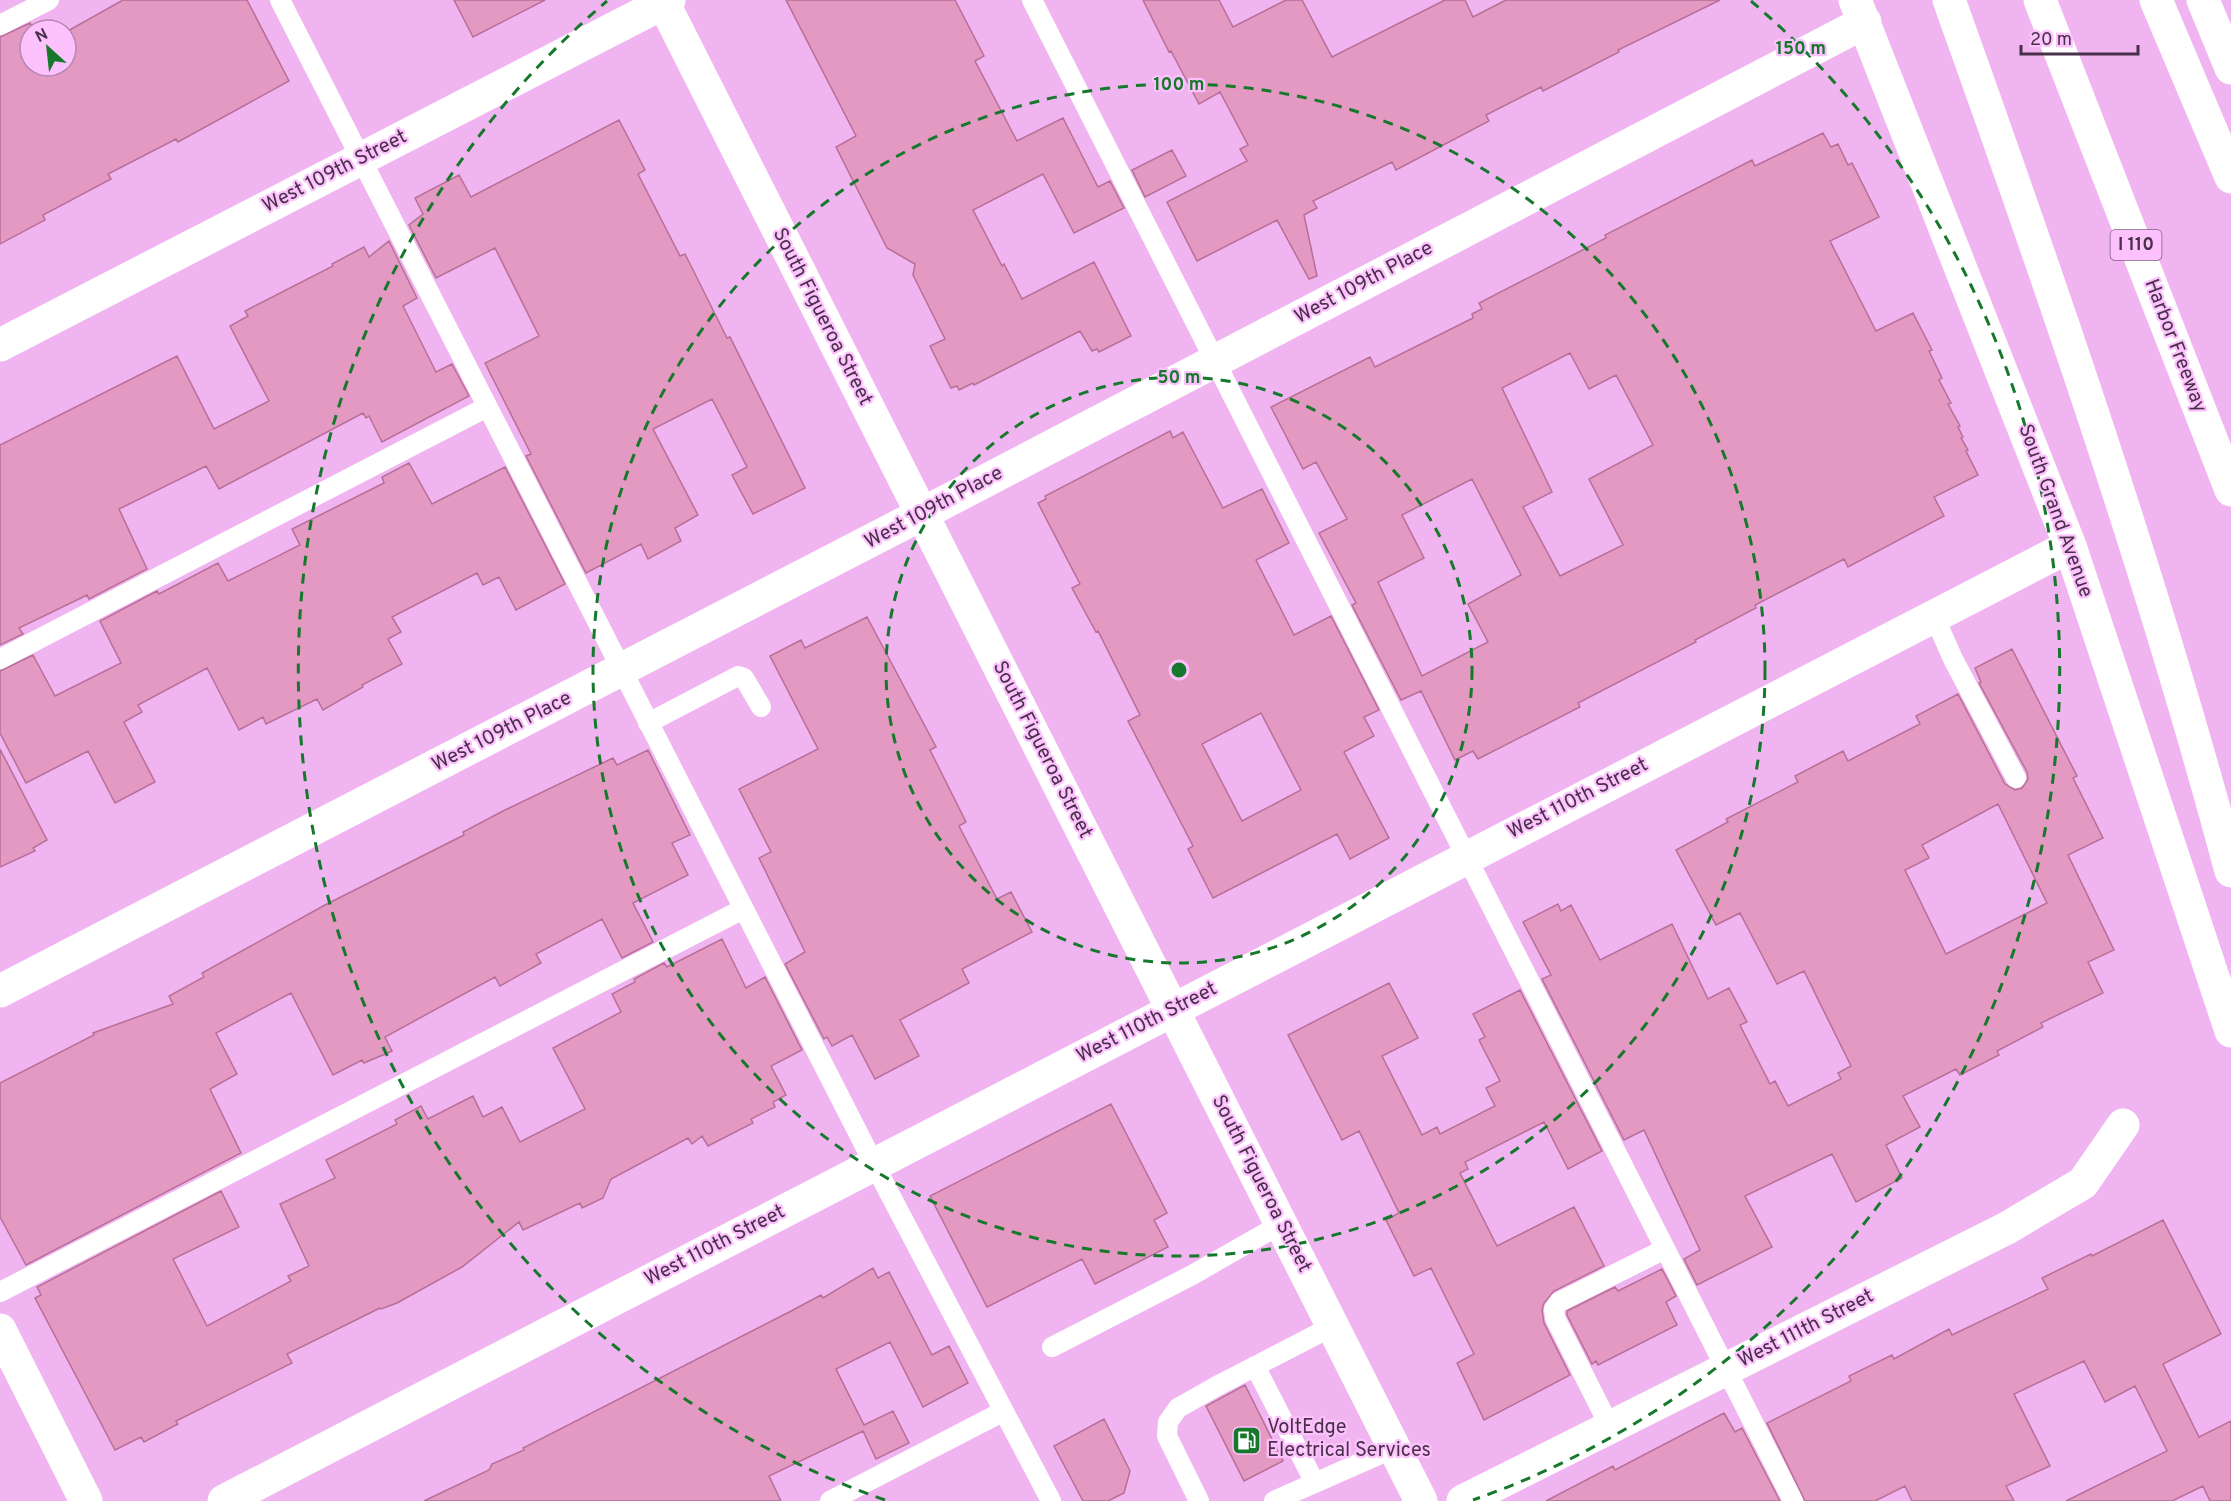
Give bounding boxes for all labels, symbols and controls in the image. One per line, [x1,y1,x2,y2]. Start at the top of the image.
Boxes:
north arrow [18,18,78,78]
scale bar [2021,18,2138,56]
text: N [32,25,52,48]
text: 20 m [2030,29,2072,52]
text: 150 m [1776,38,1826,61]
text: 100 m [1153,74,1205,97]
street label: West 109th Street [258,124,412,220]
street label: South Figueroa Street [766,224,878,410]
road number: I 110 [2110,230,2162,260]
street label: West 109th Place [1290,236,1438,330]
street label: Harbor Freeway [2138,276,2212,416]
text: 50 m [1157,367,1201,390]
street label: South Grand Avenue [2012,421,2098,601]
street label: West 109th Place [860,461,1008,555]
street label: South Figueroa Street [986,657,1098,843]
centre of rings [1169,660,1189,680]
street label: West 109th Place [428,686,576,778]
street label: West 110th Street [1503,752,1653,846]
street label: West 110th Street [1072,976,1222,1070]
street label: South Figueroa Street [1205,1091,1317,1277]
street label: West 110th Street [640,1199,790,1293]
street label: West 111th Street [1734,1284,1878,1374]
place label: VoltEdge Electrical Services [1267,1415,1431,1464]
fuel station icon: VoltEdge Electrical Services [1230,1424,1262,1456]

